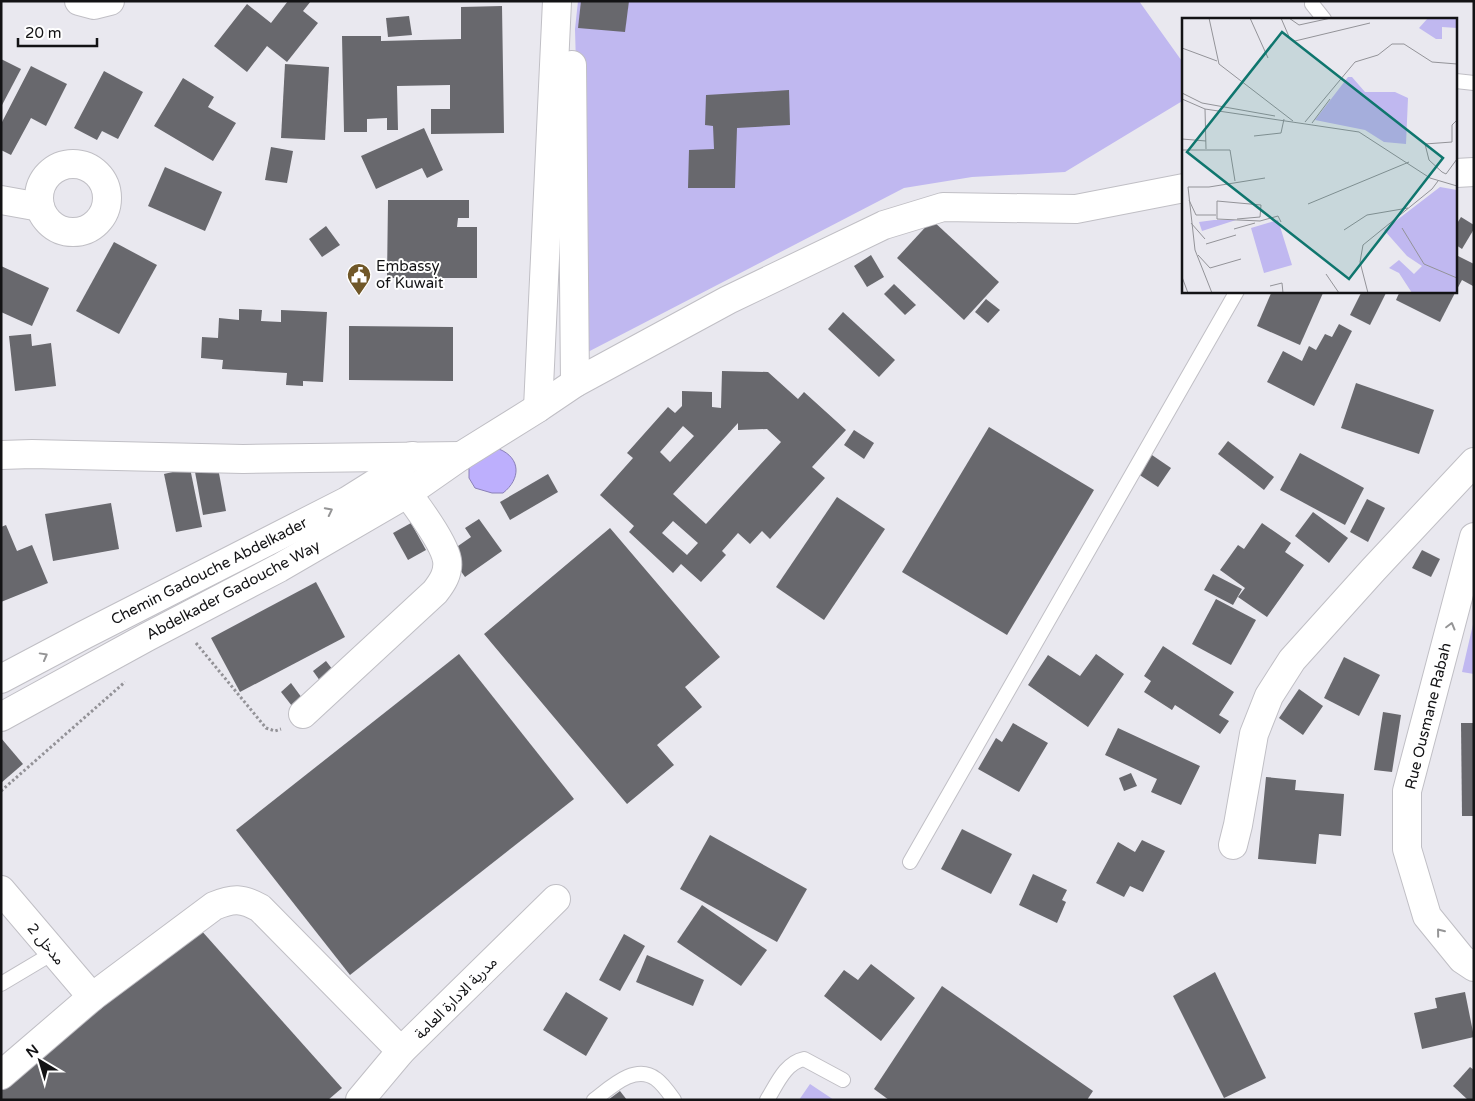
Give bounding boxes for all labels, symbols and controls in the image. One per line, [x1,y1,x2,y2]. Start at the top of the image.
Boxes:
scale bar [18,15,96,47]
inset map [1182,18,1458,292]
text: 20 m [25,24,62,42]
place label: Embassy of Kuwait [376,257,444,292]
public building icon: Embassy of Kuwait [346,262,372,296]
one-way arrow [324,507,333,517]
street label: Chemin Gadouche Abdelkader [108,513,310,629]
street label: Abdelkader Gadouche Way [143,536,323,644]
one-way arrow [1445,622,1455,630]
street label: Rue Ousmane Rabah [1401,641,1455,791]
one-way arrow [39,652,48,662]
street label: مدخل 2 [23,919,69,969]
one-way arrow [1438,929,1446,938]
street label: مدرية الادارة العامة [411,953,501,1043]
north arrow [15,1036,65,1086]
text: N [23,1041,42,1061]

